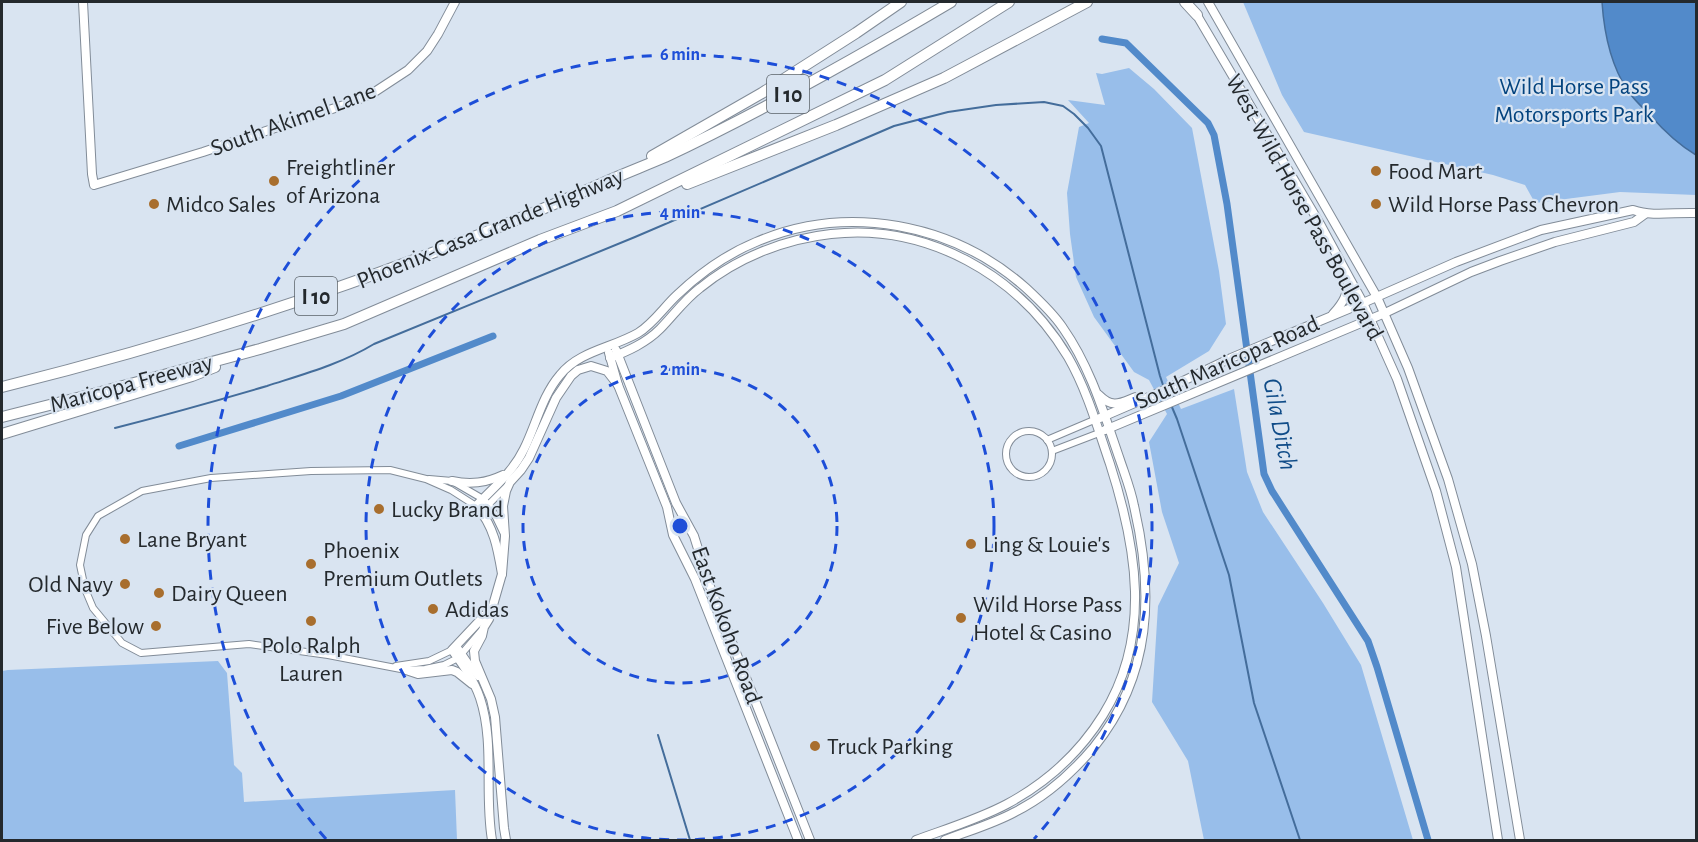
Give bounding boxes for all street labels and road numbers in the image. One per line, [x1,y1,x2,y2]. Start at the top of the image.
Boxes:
street label: West Wild Horse Pass Boulevard [1221,71,1387,344]
road number: I 10 [767,75,809,113]
street label: South Akimel Lane [207,79,379,161]
street label: Phoenix-Casa Grande Highway [354,164,627,294]
road number: I 10 [295,277,337,315]
street label: South Maricopa Road [1132,312,1323,414]
street label: Maricopa Freeway [47,351,215,417]
street label: East Kokoho Road [687,544,766,707]

